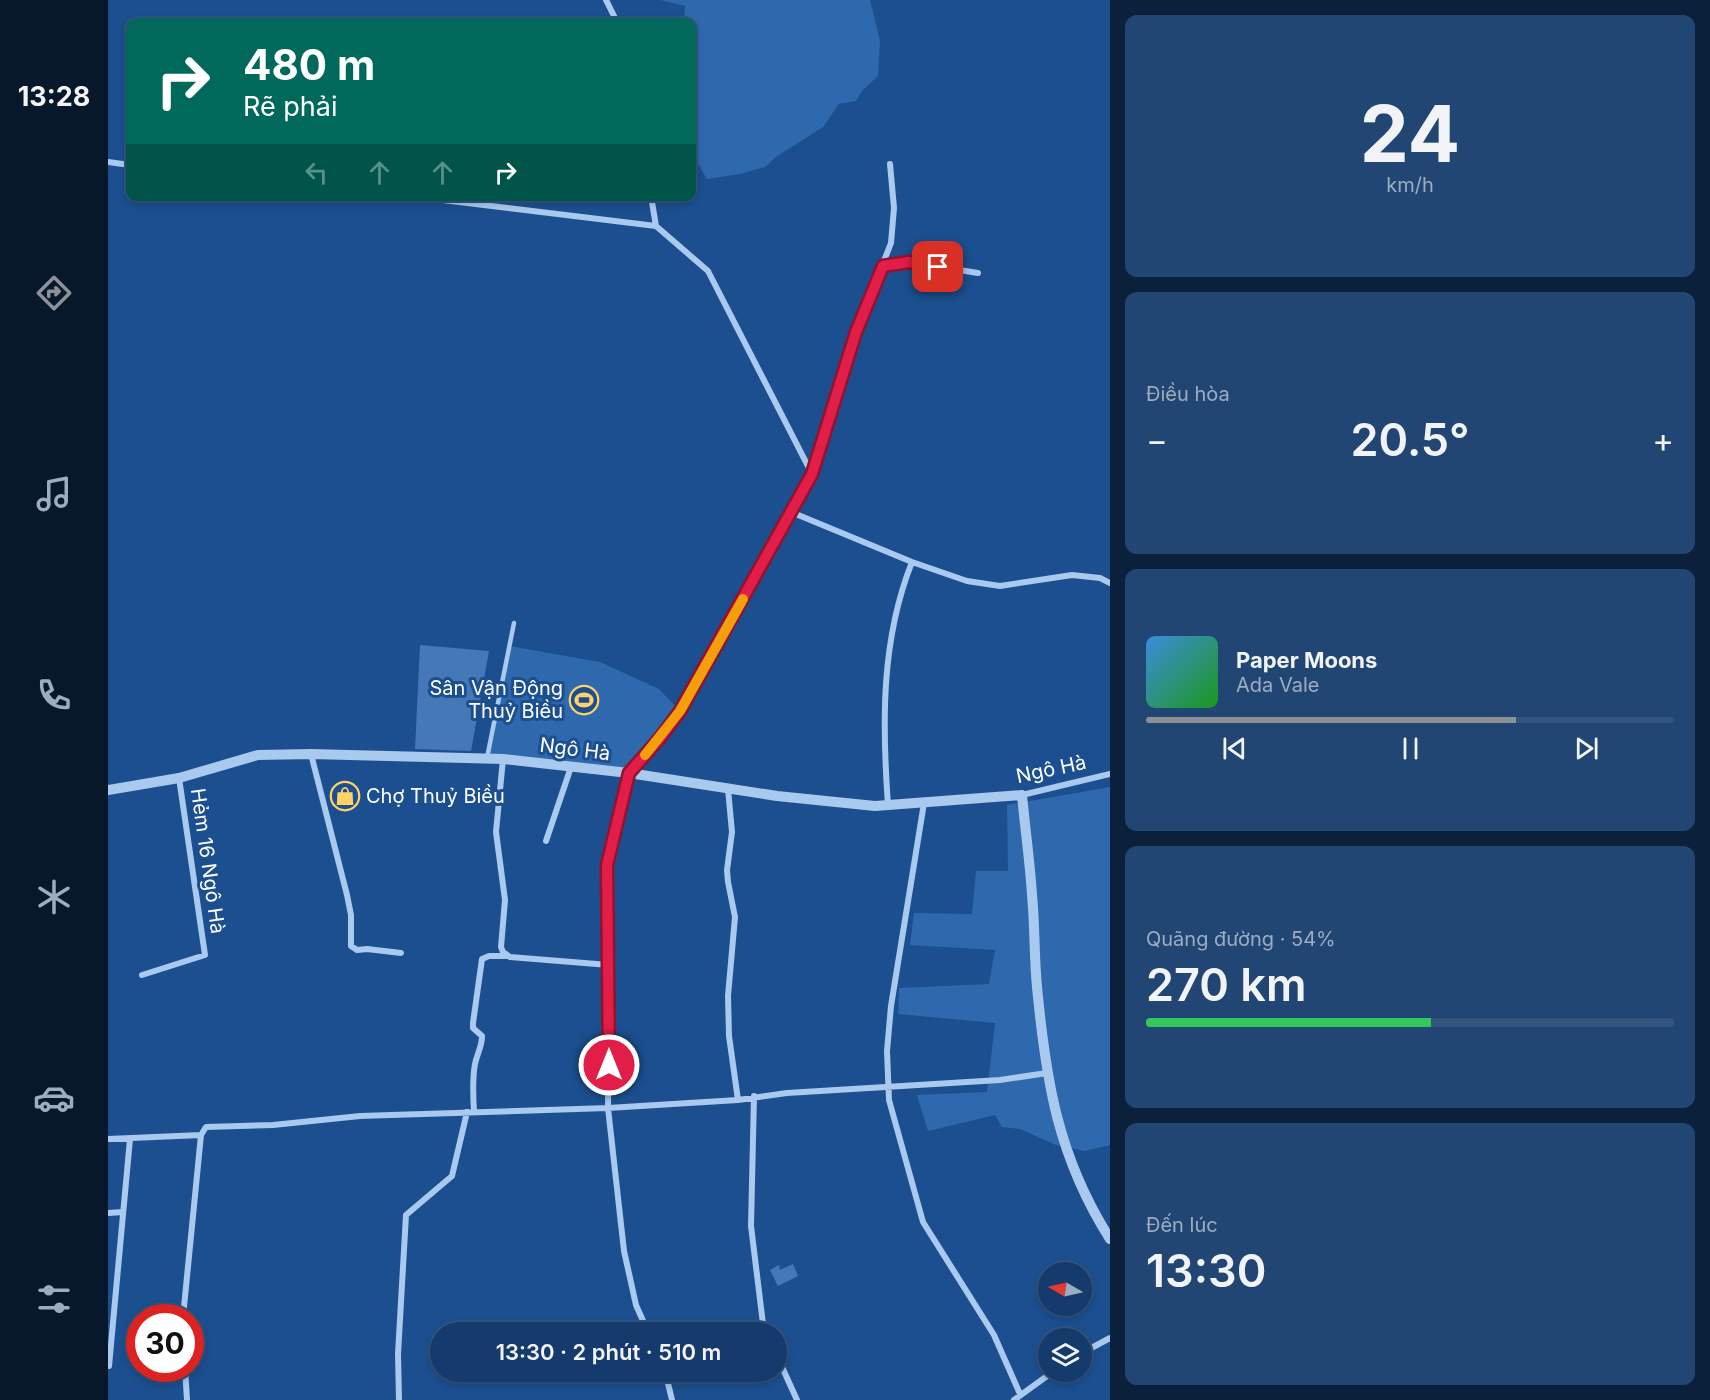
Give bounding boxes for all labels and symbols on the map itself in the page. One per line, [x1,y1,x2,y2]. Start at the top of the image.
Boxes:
pin [912,241,963,292]
place label: Sân Vận Động Thuỷ Biều [430,676,563,723]
sports icon: Sân Vận Động Thuỷ Biều [568,684,600,716]
street label: Ngô Hà [538,733,612,765]
street label: Ngô Hà [1014,750,1088,788]
shop icon: Chợ Thuỷ Biều [329,780,361,812]
place label: Chợ Thuỷ Biều [366,784,505,808]
street label: Hẻm 16 Ngô Hà [186,787,230,935]
position arrow [577,1033,641,1097]
north arrow [1038,1262,1092,1316]
speed limit sign: 30 [126,1304,204,1382]

